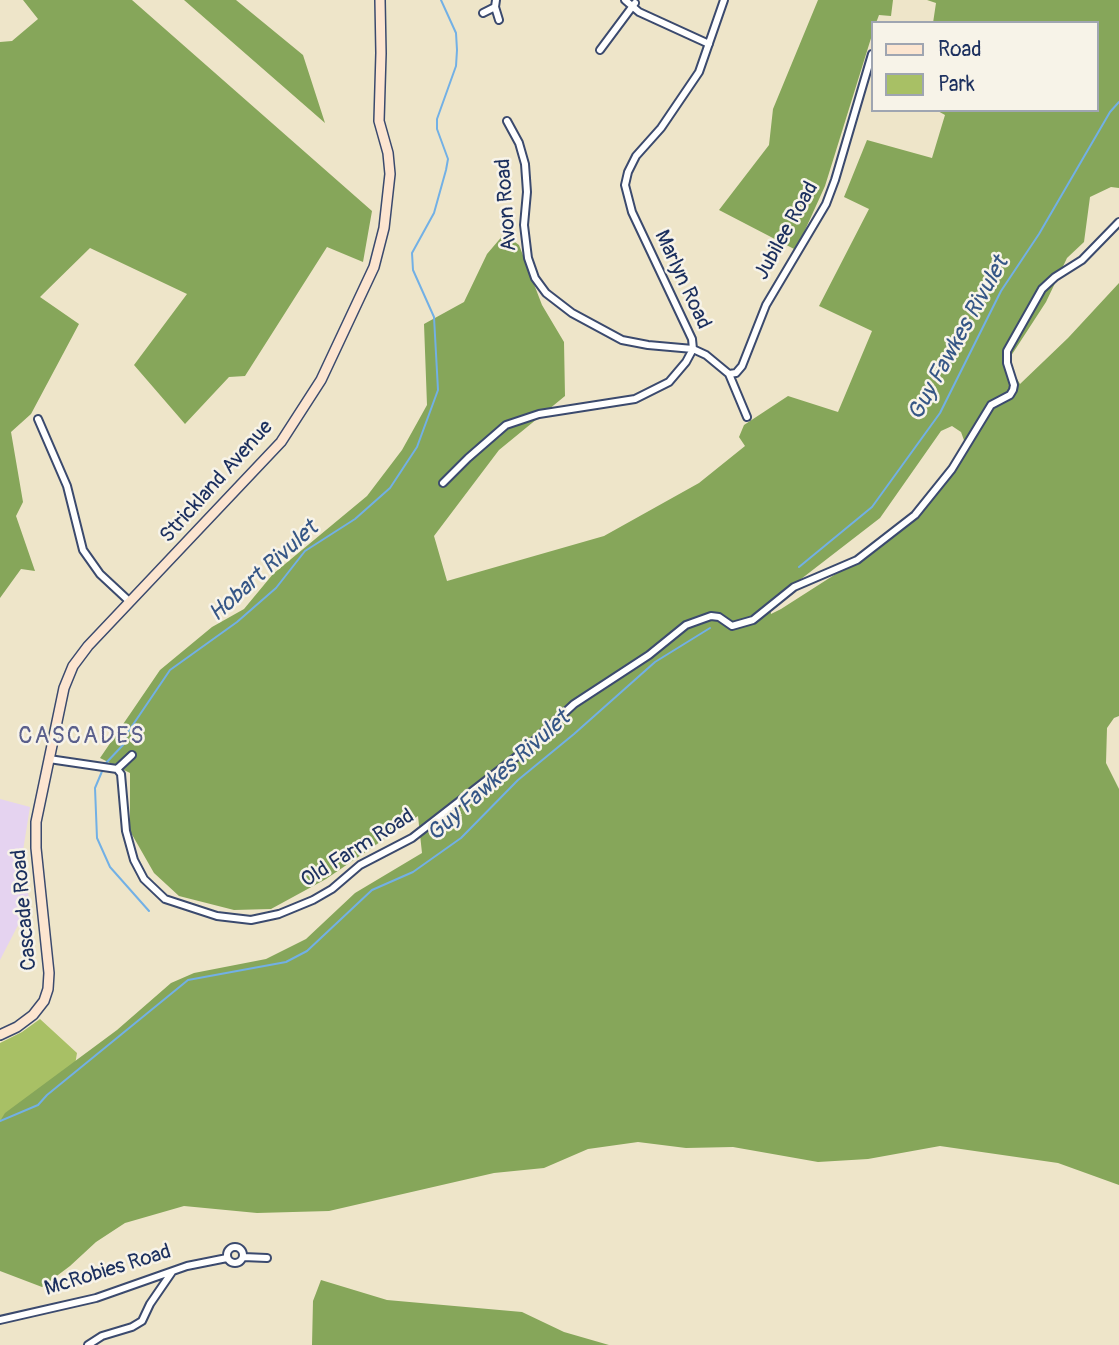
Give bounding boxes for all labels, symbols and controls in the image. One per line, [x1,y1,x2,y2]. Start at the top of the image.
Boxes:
legend [870,21,1098,112]
text: Road [938,36,982,63]
text: Park [938,71,975,98]
street label: Avon Road [491,158,523,252]
street label: Jubilee Road [750,177,824,285]
street label: Marlyn Road [648,227,716,333]
water label: Guy Fawkes Rivulet [903,252,1015,426]
street label: Strickland Avenue [155,415,279,549]
water label: Hobart Rivulet [204,516,324,628]
water label: Guy Fawkes Rivulet [422,706,576,848]
district label: CASCADES [19,723,145,751]
street label: Old Farm Road [297,804,419,894]
street label: Cascade Road [7,848,43,972]
street label: McRobies Road [42,1240,174,1302]

